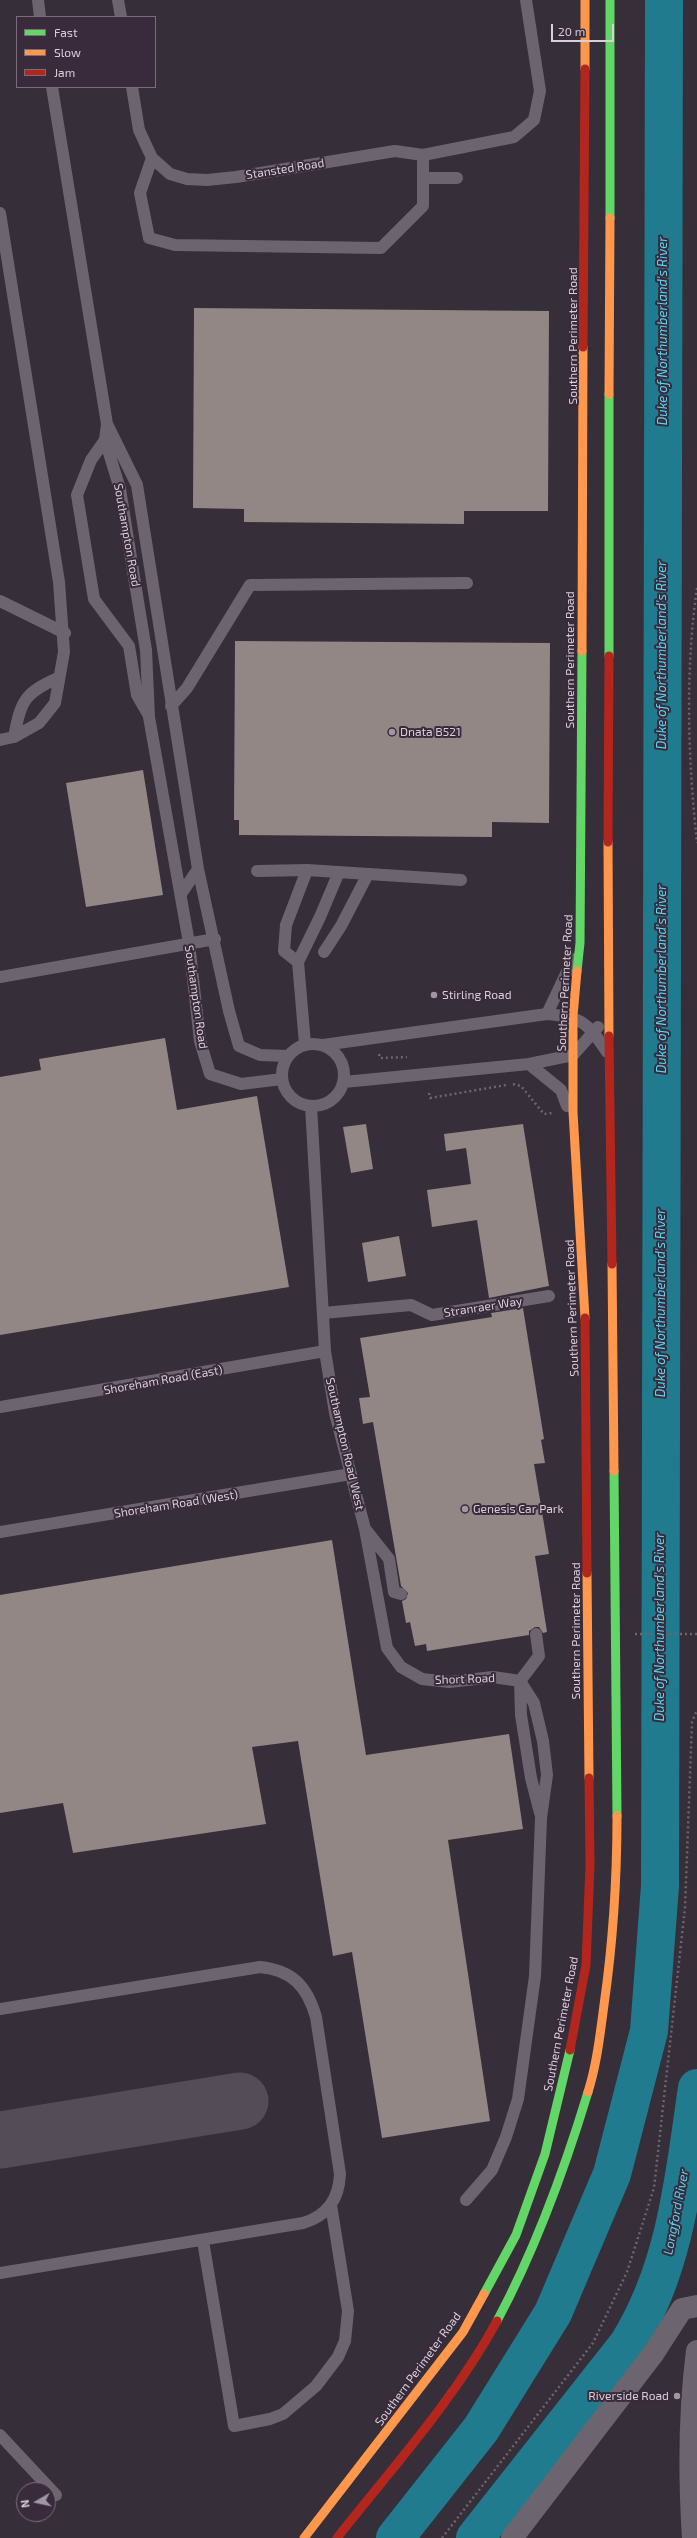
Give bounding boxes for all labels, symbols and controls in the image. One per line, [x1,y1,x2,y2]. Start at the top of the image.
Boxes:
legend [16,16,156,88]
scale bar [553,16,616,42]
text: 20 m [558,24,585,38]
text: Fast [54,25,77,39]
text: Slow [54,45,81,59]
text: Jam [54,65,75,79]
street label: Stansted Road [245,156,325,182]
water label: Duke of Northumberland's River [655,237,671,425]
street label: Southern Perimeter Road [566,267,580,405]
street label: Southampton Road [111,482,143,588]
water label: Duke of Northumberland's River [654,561,670,749]
street label: Southern Perimeter Road [563,591,577,729]
place label: Dnata B521 [400,725,461,739]
marker: Dnata B521 [387,727,397,737]
water label: Duke of Northumberland's River [654,885,670,1073]
street label: Southern Perimeter Road [554,914,576,1052]
street label: Southampton Road [182,944,210,1050]
place label: Stirling Road [442,988,512,1002]
marker: Stirling Road [429,990,439,1000]
water label: Duke of Northumberland's River [653,1209,669,1397]
street label: Southern Perimeter Road [562,1239,582,1377]
street label: Stranraer Way [443,1294,523,1320]
street label: Shoreham Road (East) [102,1362,224,1398]
street label: Southampton Road West [323,1376,367,1512]
street label: Shoreham Road (West) [113,1487,239,1521]
place label: Genesis Car Park [473,1502,564,1516]
marker: Genesis Car Park [460,1504,470,1514]
water label: Duke of Northumberland's River [652,1533,668,1721]
street label: Southern Perimeter Road [569,1562,583,1700]
street label: Short Road [435,1671,495,1687]
street label: Southern Perimeter Road [541,1955,581,2093]
water label: Longford River [660,2168,692,2256]
street label: Southern Perimeter Road [372,2309,464,2429]
place label: Riverside Road [588,2389,669,2403]
marker: Riverside Road [672,2391,682,2401]
north arrow [16,2482,56,2522]
text: N [18,2499,32,2509]

